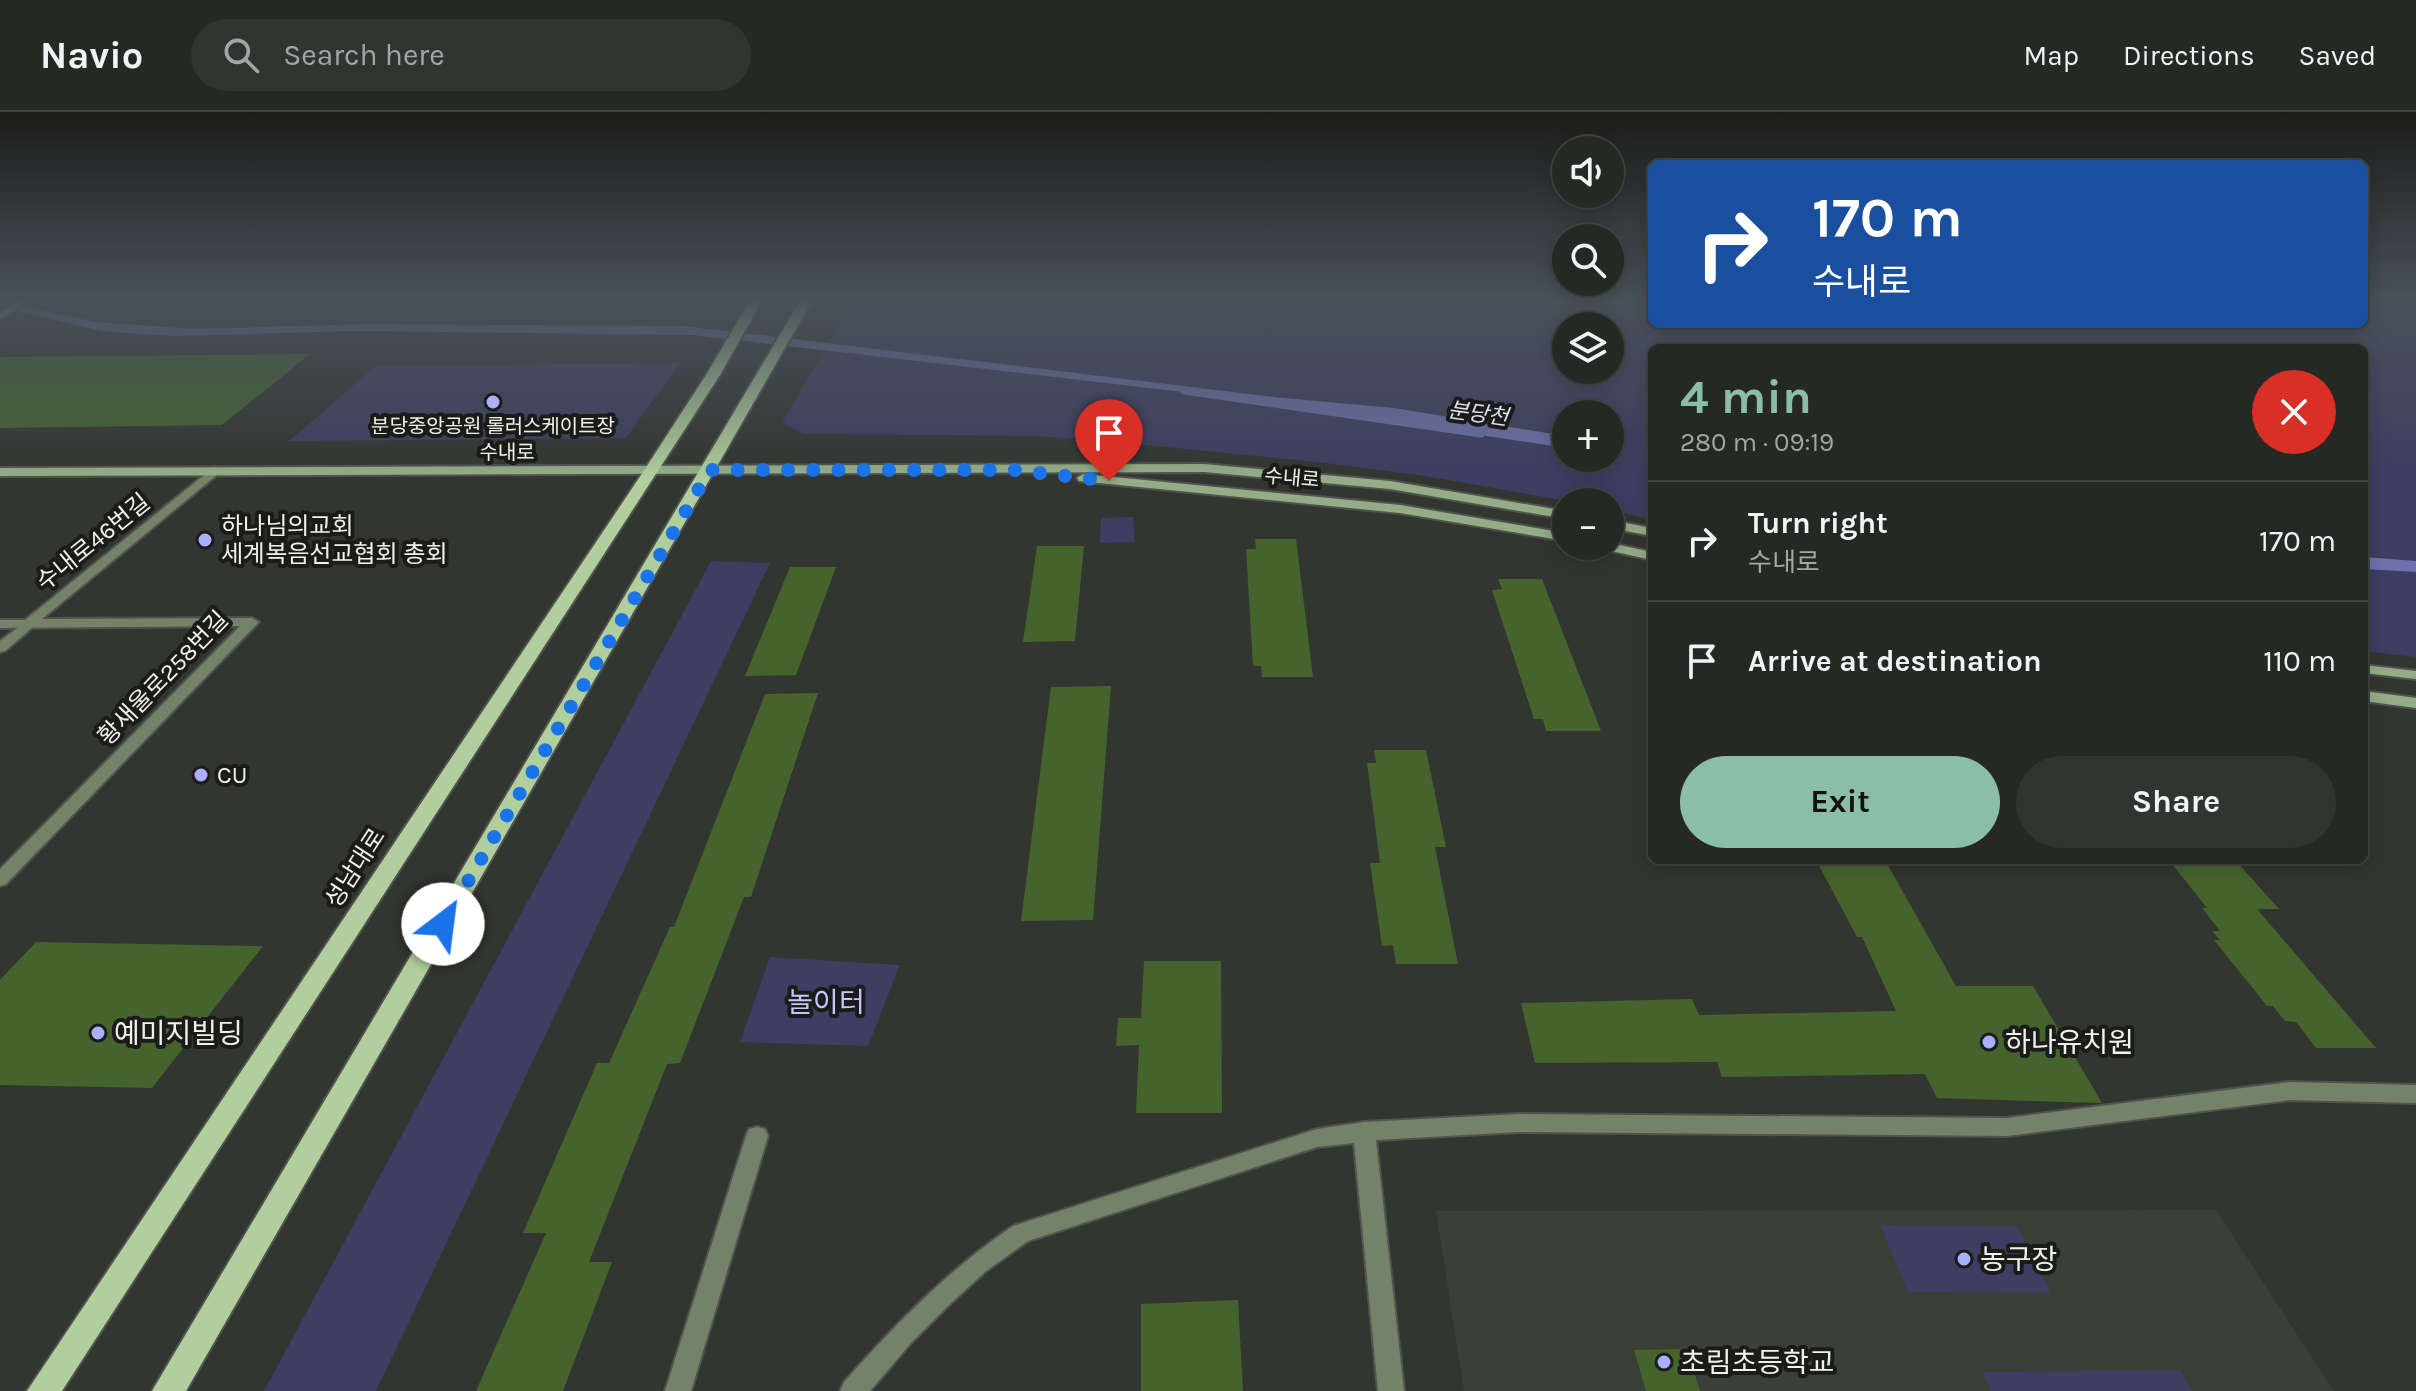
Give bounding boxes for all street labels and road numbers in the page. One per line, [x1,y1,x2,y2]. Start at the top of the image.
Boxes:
street label: 수내로 [479,441,535,464]
street label: 수내로 [1264,464,1320,492]
street label: 수내로46번길 [31,488,155,596]
street label: 황새울로258번길 [92,605,234,751]
street label: 성남대로 [319,823,391,913]

